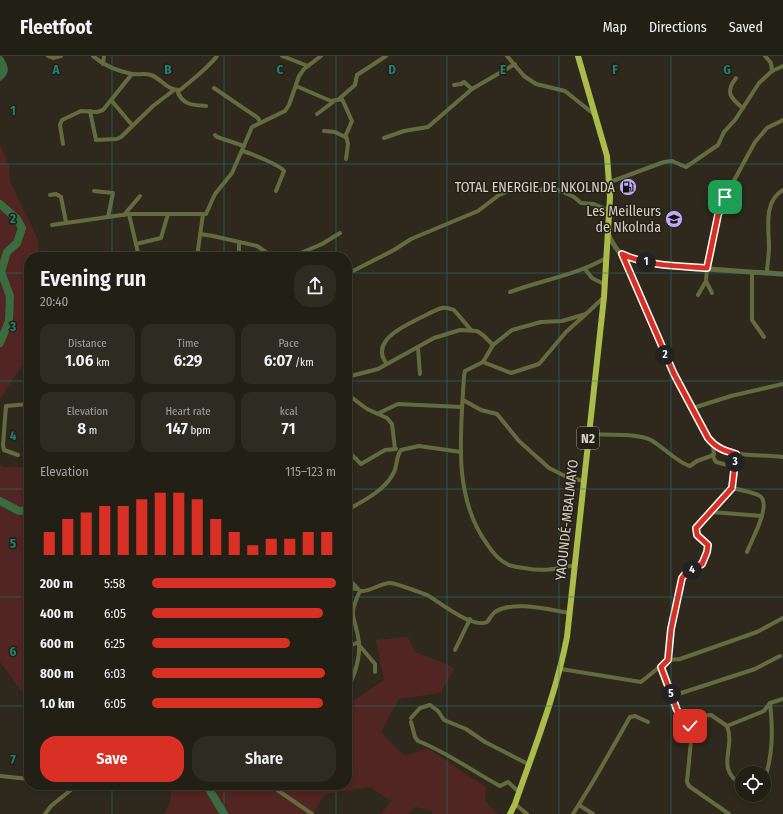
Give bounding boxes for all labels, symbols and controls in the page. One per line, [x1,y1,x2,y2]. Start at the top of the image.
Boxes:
text: Fleetfoot [20,16,92,39]
text: Map [603,19,627,36]
text: Directions [649,19,707,36]
text: Saved [729,19,763,36]
text: A [51,62,60,77]
text: B [164,62,172,77]
text: C [277,62,284,77]
text: D [388,62,396,77]
text: E [500,62,506,77]
text: F [612,62,618,77]
text: G [723,62,731,77]
text: 1 [10,103,16,118]
fuel station icon: TOTAL ENERGIE DE NKOLNDA [618,177,638,197]
place label: TOTAL ENERGIE DE NKOLNDA [455,179,616,196]
pin [708,180,742,214]
icon: arrive [714,186,736,208]
place label: Les Meilleurs de Nkolnda [586,203,661,236]
school or university icon: Les Meilleurs de Nkolnda [664,209,684,229]
text: 2 [9,211,16,226]
pin: 1 [636,252,656,272]
text: 1 [644,255,648,268]
text: Evening run [40,265,146,292]
button: share [294,265,336,307]
text: 20:40 [40,294,68,309]
text: 3 [9,319,16,334]
text: Distance [68,337,107,350]
text: Time [177,337,199,350]
text: Pace [278,337,299,350]
pin: 2 [655,345,675,365]
text: 2 [662,348,668,361]
text: 1.06 [65,350,94,371]
text: 6:29 [174,350,202,371]
text: 6:07 [264,350,292,371]
text: km [94,356,110,369]
text: /km [292,356,314,369]
text: Elevation [67,405,108,418]
text: Heart rate [165,405,211,418]
text: kcal [280,405,298,418]
text: 8 [77,418,86,439]
text: 147 [165,418,188,439]
text: 71 [282,418,296,439]
text: m [86,424,97,437]
text: bpm [188,424,211,437]
road number: N2 [577,427,599,449]
text: 4 [10,428,17,443]
pin: 3 [725,452,745,472]
text: 3 [732,455,738,468]
street label: YAOUNDÉ-MBALMAYO [551,458,582,581]
text: Elevation [40,464,89,479]
text: 115–123 m [285,464,336,479]
text: 5 [10,536,16,551]
pin: 4 [682,560,702,580]
text: 4 [689,563,695,576]
text: 200 m [40,576,73,591]
text: 5:58 [104,576,125,591]
text: 400 m [40,606,74,621]
text: 6:05 [104,606,126,621]
text: 600 m [40,636,74,651]
text: 6:25 [104,636,125,651]
text: 6 [10,644,17,659]
text: 800 m [40,666,74,681]
text: 6:03 [104,666,126,681]
pin: 5 [661,684,681,704]
text: 5 [668,687,674,700]
text: 1.0 km [40,696,75,711]
text: 6:05 [104,696,126,711]
pin [673,709,707,743]
icon: check [679,715,701,737]
button: Save [40,736,184,782]
button: Share [192,736,336,782]
text: 7 [10,752,16,767]
map controls [735,766,771,802]
button: locate [735,766,771,802]

